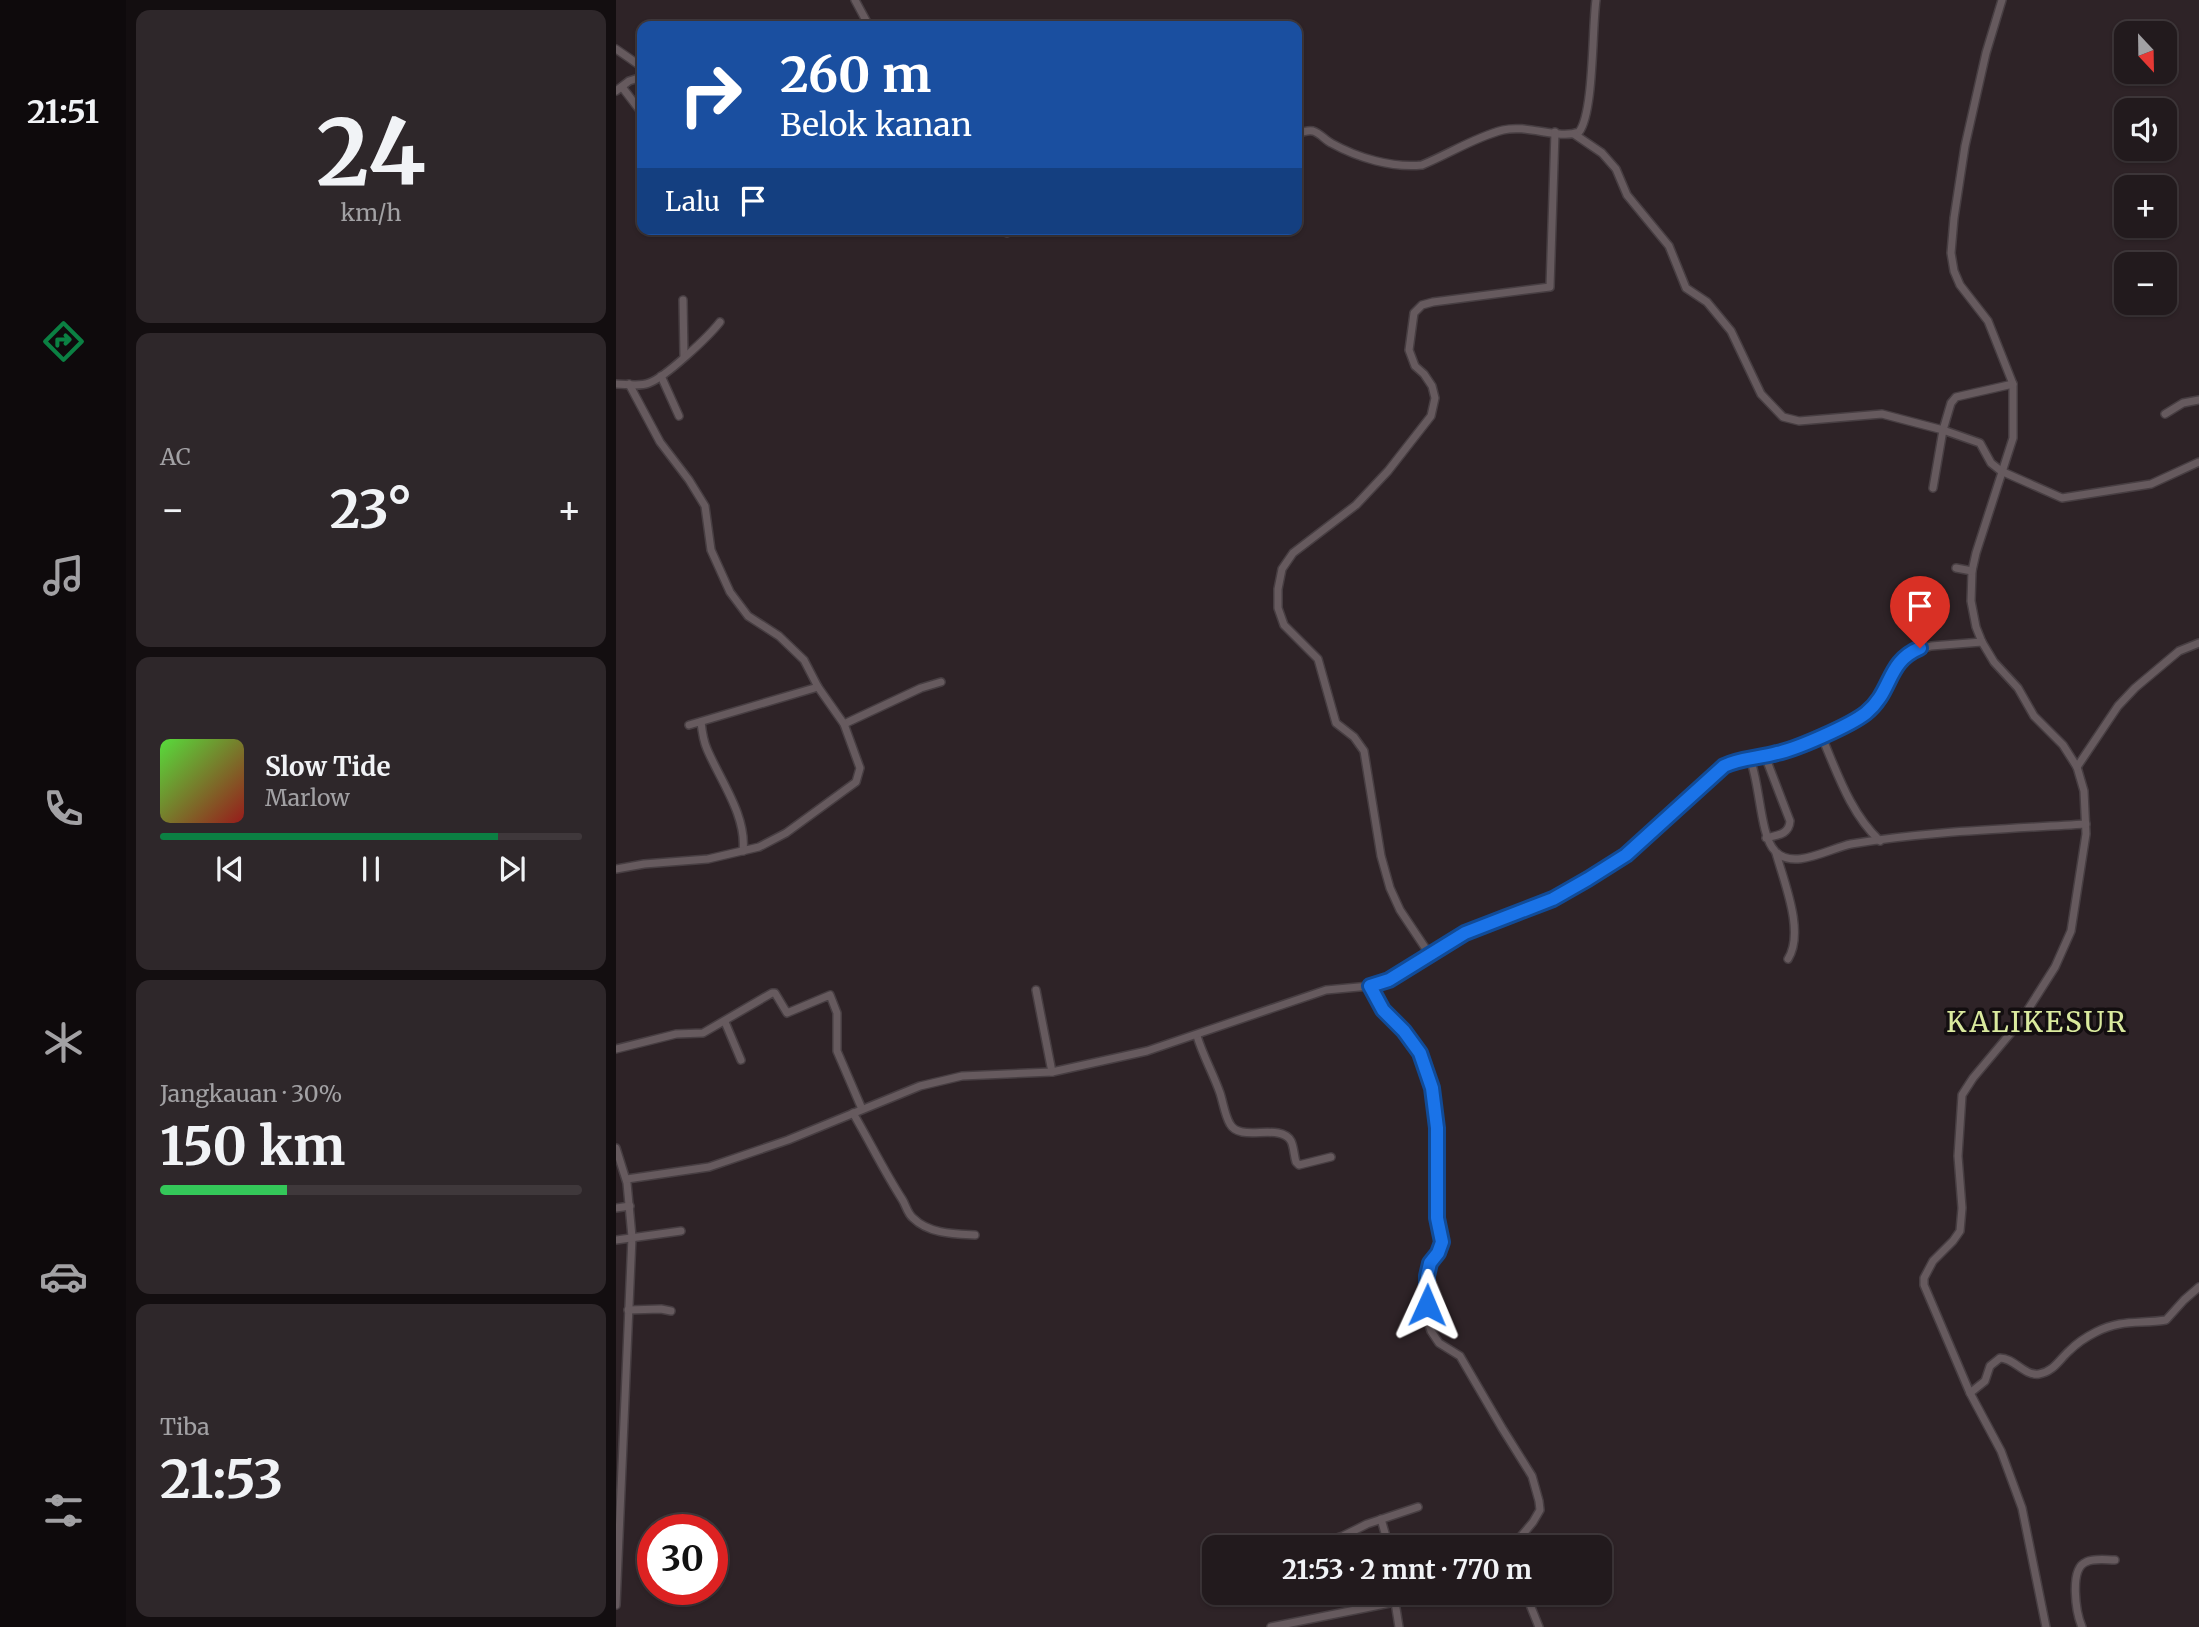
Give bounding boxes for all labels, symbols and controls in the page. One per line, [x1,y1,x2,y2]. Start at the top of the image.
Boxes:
north arrow [2114,21,2177,84]
map controls [2114,21,2177,315]
text: 260 m [780,44,931,105]
icon: right [665,49,756,140]
text: 21:51 [27,92,99,132]
text: 24 [316,95,426,210]
button: sound [2114,98,2177,161]
text: Belok kanan [780,105,972,145]
button: + [2114,175,2177,238]
icon: arrive [734,182,772,220]
text: Lalu [665,185,720,218]
text: km/h [341,198,401,227]
button: − [2114,252,2177,315]
icon: directions [39,317,88,366]
text: AC [160,442,191,471]
text: 23° [330,477,412,542]
text: − [160,486,185,533]
text: + [557,486,582,533]
icon: music [39,551,88,600]
pin [1890,576,1950,648]
icon: arrive [1901,587,1939,625]
text: Slow Tide [265,750,391,783]
text: Marlow [265,783,350,812]
icon: phone [39,784,88,833]
icon: previous [211,850,249,888]
icon: pause [352,850,390,888]
icon: next [493,850,531,888]
district label: KALIKESUR [1946,1004,2128,1040]
icon: climate [39,1018,88,1067]
text: Jangkauan · 30% [160,1079,342,1108]
text: 150 km [160,1114,345,1179]
icon: car [39,1252,88,1301]
position arrow [1390,1268,1464,1342]
text: Tiba [160,1412,210,1441]
text: 21:53 [160,1447,283,1512]
icon: filters [39,1486,88,1535]
speed limit sign: 30 [637,1514,728,1605]
text: 21:53 · 2 mnt · 770 m [1282,1553,1532,1586]

